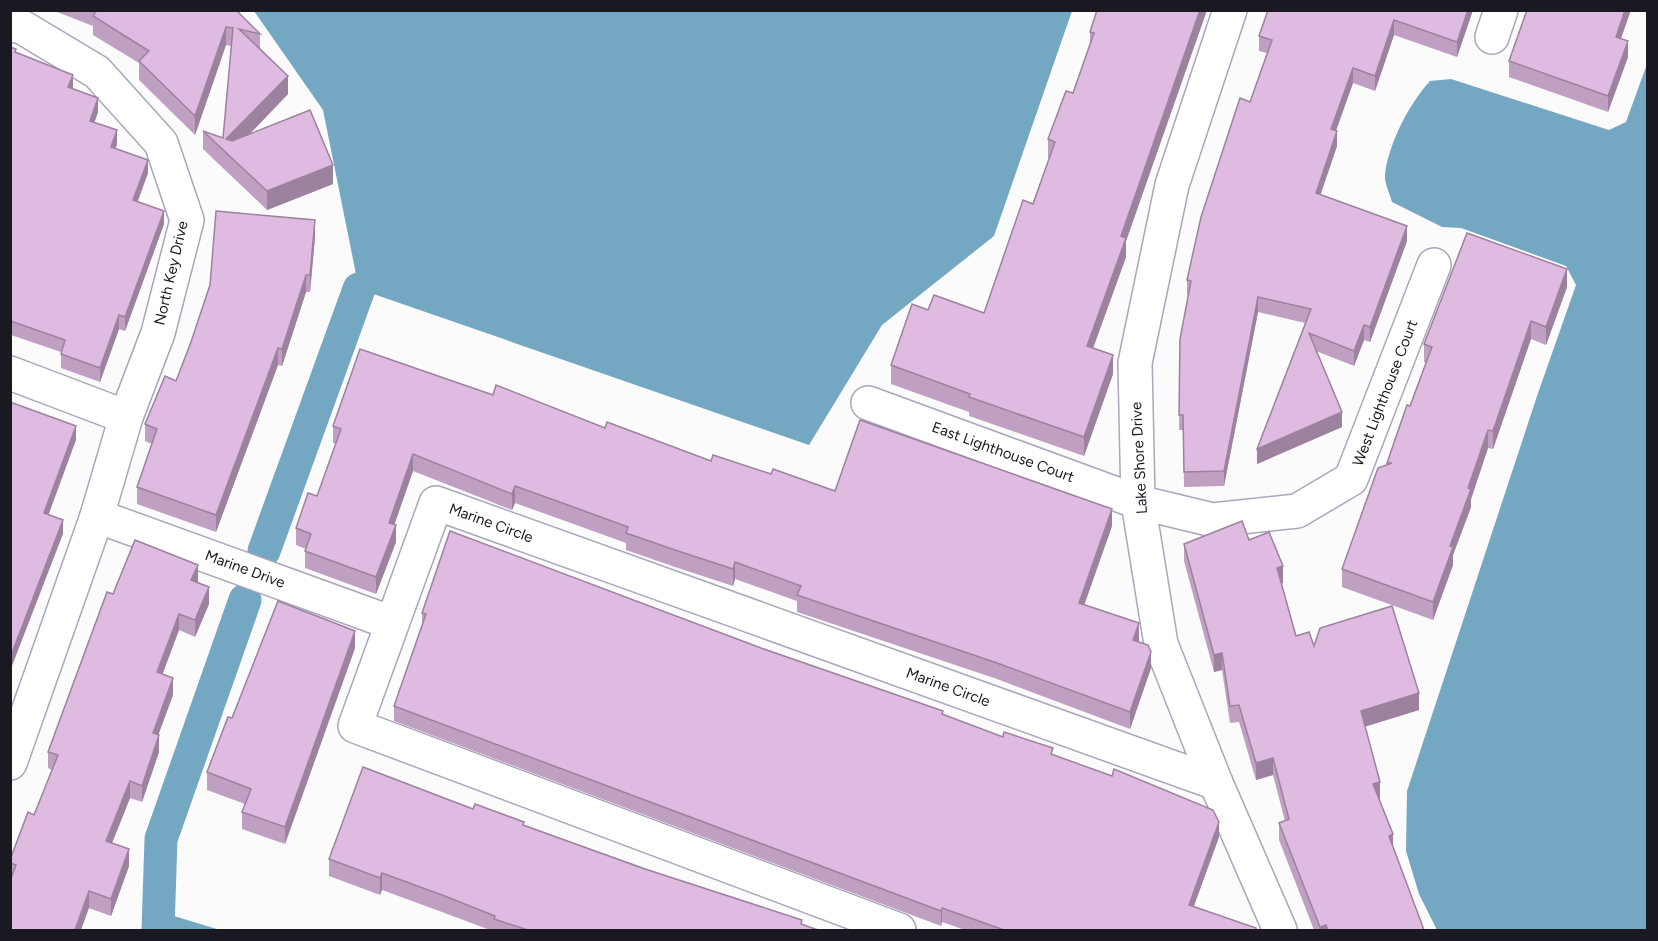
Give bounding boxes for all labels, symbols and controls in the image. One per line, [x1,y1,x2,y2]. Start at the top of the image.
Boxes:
street label: North Key Drive [150,219,192,327]
street label: West Lighthouse Court [1349,317,1421,469]
street label: Lake Shore Drive [1127,401,1151,515]
street label: East Lighthouse Court [929,418,1077,486]
street label: Marine Circle [447,499,535,547]
street label: Marine Drive [203,546,287,592]
street label: Marine Circle [904,663,992,711]

